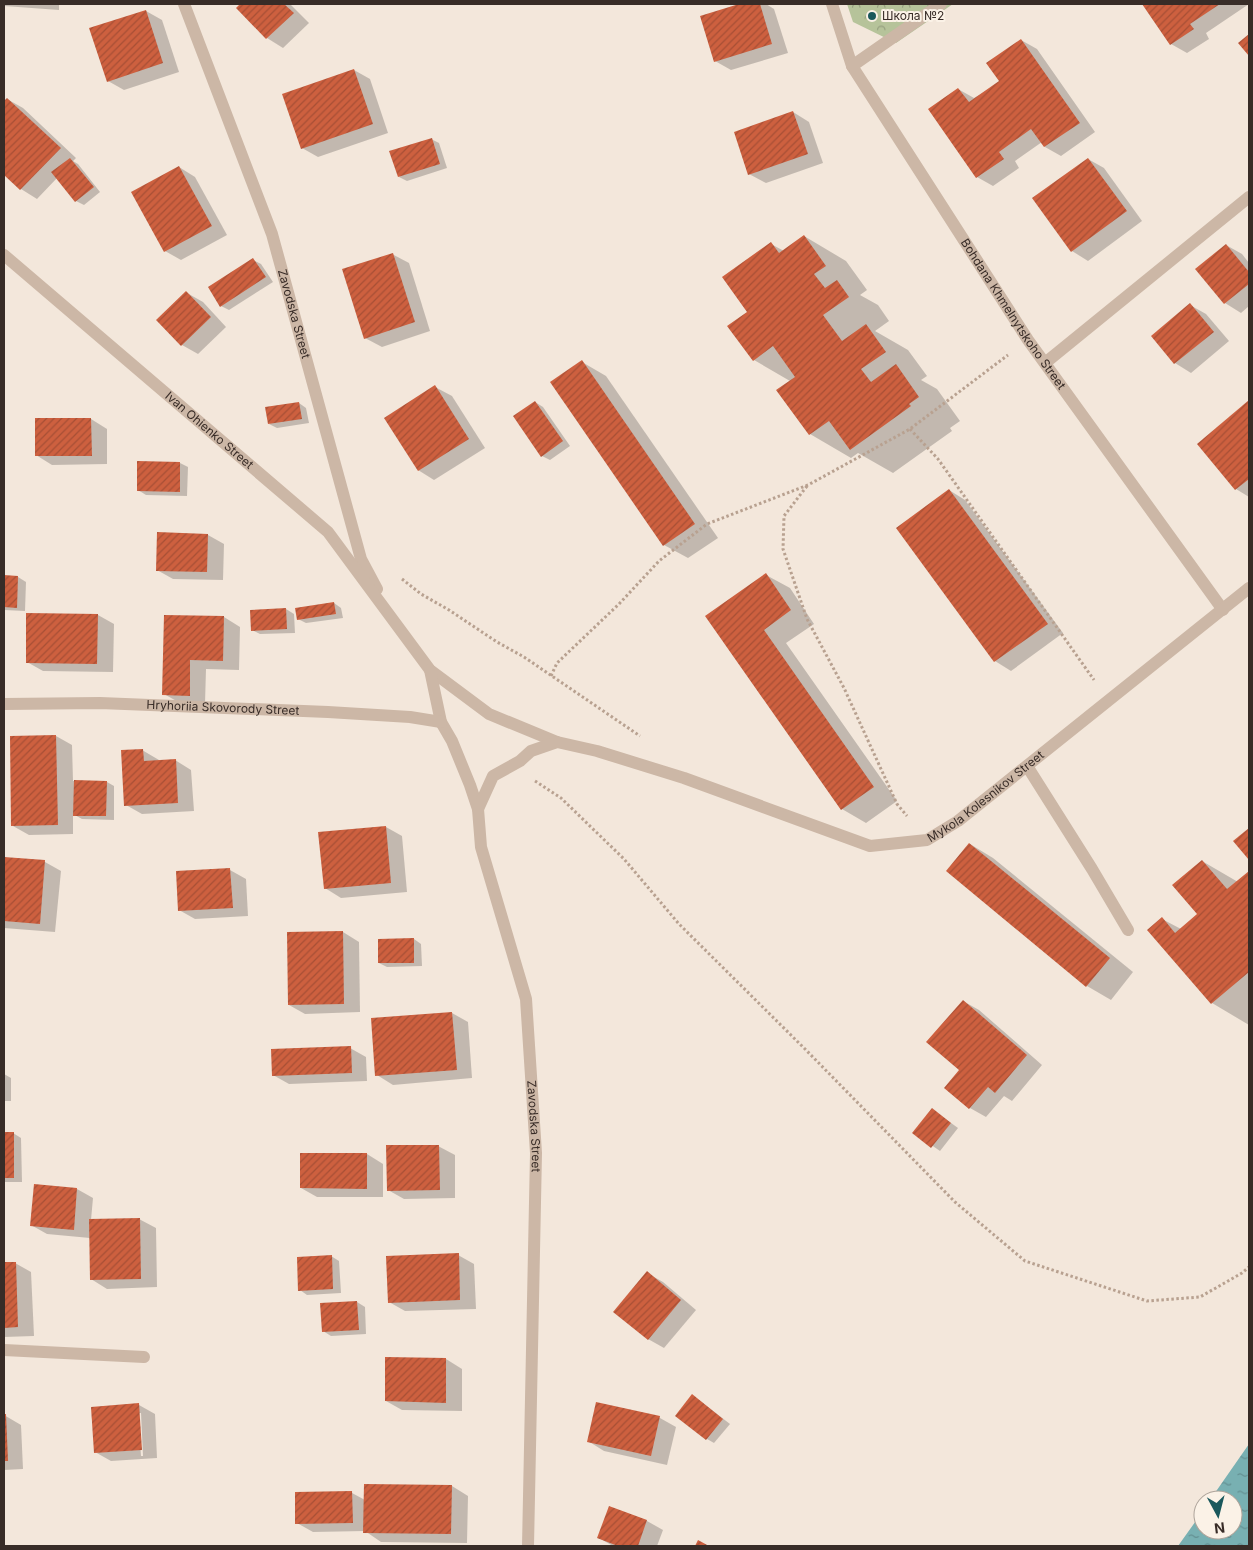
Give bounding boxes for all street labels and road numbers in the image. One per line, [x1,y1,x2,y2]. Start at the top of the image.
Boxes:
street label: Bohdana Khmelnytskoho Street [958,236,1069,392]
street label: Zavodska Street [275,267,314,360]
street label: Ivan Ohienko Street [162,388,257,472]
street label: Hryhoriia Skovorody Street [146,697,300,718]
street label: Mykola Kolesnikov Street [924,747,1047,845]
street label: Zavodska Street [524,1080,544,1172]

